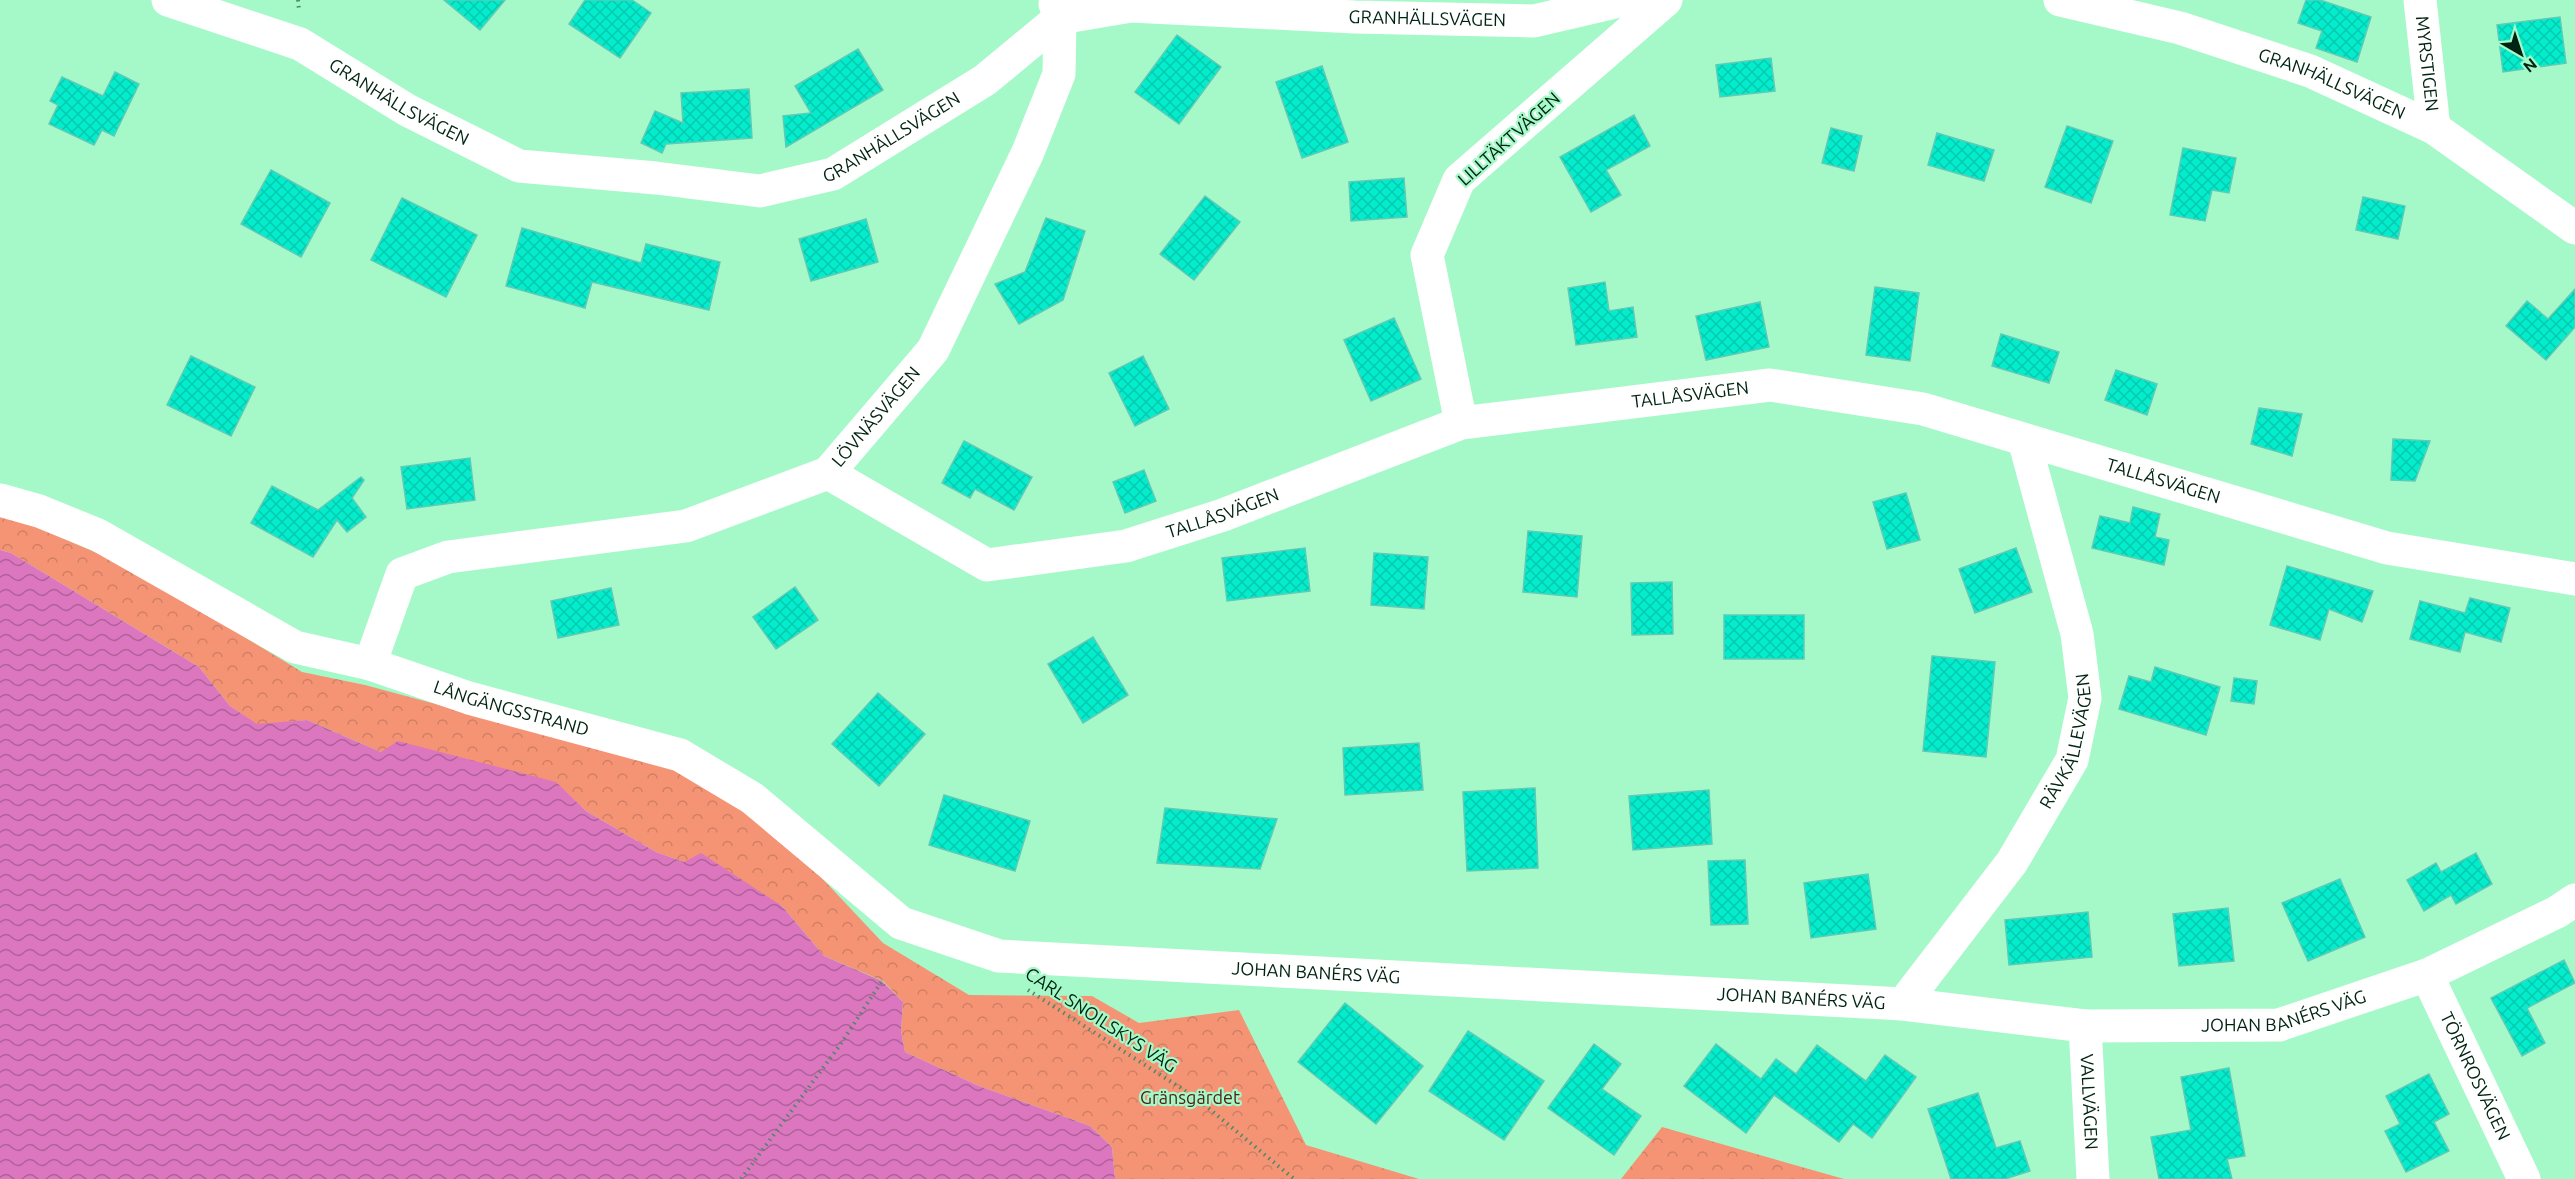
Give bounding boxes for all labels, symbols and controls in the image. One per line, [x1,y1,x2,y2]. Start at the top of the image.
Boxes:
street label: GRANHÄLLSVÄGEN [1348,6,1506,29]
street label: MYRSTIGEN [2413,15,2443,112]
north arrow [2491,24,2551,84]
street label: GRANHÄLLSVÄGEN [2256,44,2409,122]
street label: GRANHÄLLSVÄGEN [326,54,473,148]
text: N [2520,55,2541,76]
street label: GRANHÄLLSVÄGEN [821,87,963,185]
street label: LILLTÄKTVÄGEN [1453,87,1563,189]
street label: LÖVNÄSVÄGEN [827,362,923,470]
street label: TALLÅSVÄGEN [1630,377,1750,411]
street label: TALLÅSVÄGEN [2104,454,2223,507]
street label: TALLÅSVÄGEN [1164,483,1281,541]
street label: RÄVKÄLLEVÄGEN [2035,672,2094,812]
street label: LÅNGÄNGSSTRAND [431,676,591,739]
street label: JOHAN BANÉRS VÄG [1231,957,1401,986]
street label: CARL SNOILSKYS VÄG [1022,963,1181,1076]
street label: JOHAN BANÉRS VÄG [1716,983,1886,1012]
street label: JOHAN BANÉRS VÄG [2201,985,2368,1034]
street label: TÖRNROSVÄGEN [2437,1009,2515,1143]
street label: VALLVÄGEN [2077,1053,2102,1150]
park label: Gränsgärdet [1140,1087,1240,1107]

